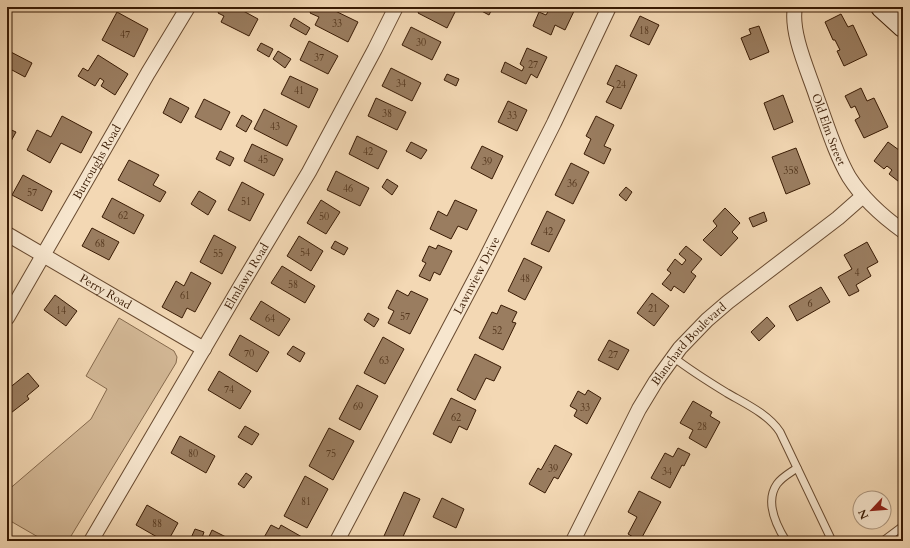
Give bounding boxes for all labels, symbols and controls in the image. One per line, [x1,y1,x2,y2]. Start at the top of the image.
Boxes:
house number: 33 [332,17,342,31]
house number: 18 [639,24,649,38]
house number: 47 [120,28,130,42]
house number: 30 [416,36,426,50]
house number: 37 [314,51,324,65]
house number: 27 [528,58,538,72]
house number: 34 [396,77,406,91]
house number: 24 [616,78,626,92]
house number: 41 [294,84,304,98]
street label: Old Elm Street [808,91,850,168]
house number: 38 [382,107,392,121]
house number: 33 [507,109,517,123]
house number: 43 [270,120,280,134]
street label: Burroughs Road [69,121,125,202]
house number: 42 [363,145,373,159]
house number: 45 [258,153,268,167]
house number: 39 [482,155,492,169]
house number: 358 [783,164,799,178]
house number: 36 [567,177,577,191]
house number: 46 [343,182,353,196]
house number: 57 [27,186,37,200]
house number: 51 [241,195,251,209]
house number: 62 [118,209,128,223]
house number: 50 [319,210,329,224]
house number: 42 [543,225,553,239]
street label: Lawnview Drive [450,234,504,317]
house number: 68 [95,237,105,251]
street label: Elmlawn Road [220,239,273,313]
house number: 54 [300,246,310,260]
house number: 55 [213,247,223,261]
house number: 4 [854,266,860,280]
street label: Perry Road [77,270,135,313]
house number: 48 [520,272,530,286]
house number: 58 [288,278,298,292]
house number: 61 [180,289,190,303]
house number: 6 [807,297,813,311]
street label: Blanchard Boulevard [647,298,730,389]
house number: 21 [648,302,658,316]
house number: 14 [56,304,66,318]
house number: 57 [400,310,410,324]
house number: 64 [265,312,275,326]
house number: 52 [492,324,502,338]
house number: 70 [244,347,254,361]
house number: 27 [608,348,618,362]
house number: 63 [379,354,389,368]
house number: 74 [224,383,234,397]
house number: 69 [353,400,363,414]
house number: 33 [580,401,590,415]
house number: 62 [451,411,461,425]
house number: 28 [697,420,707,434]
house number: 80 [188,447,198,461]
house number: 75 [326,447,336,461]
house number: 39 [548,462,558,476]
house number: 34 [662,465,672,479]
north arrow [852,490,892,530]
house number: 81 [301,495,311,509]
text: N [854,506,872,522]
house number: 88 [152,517,162,531]

